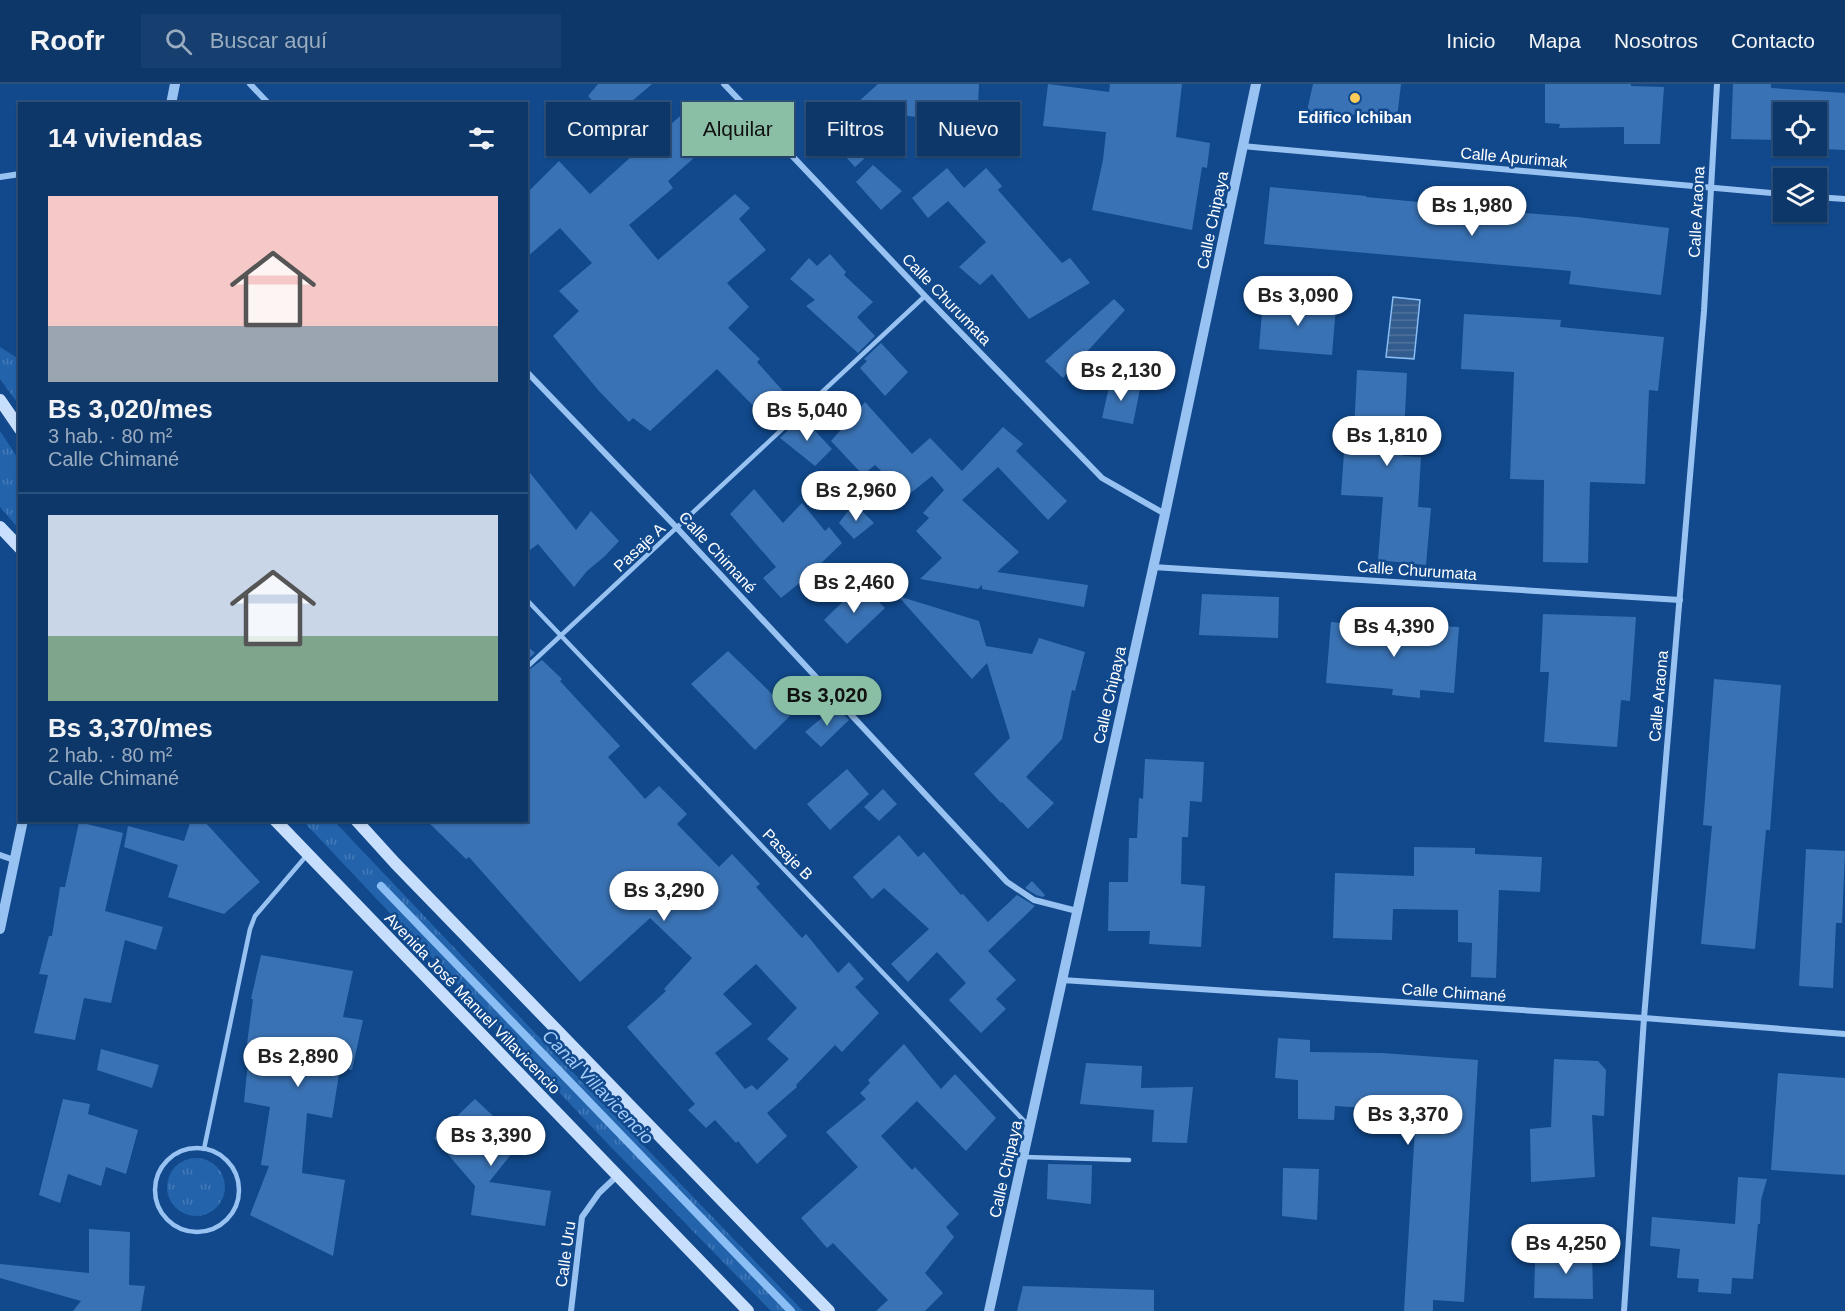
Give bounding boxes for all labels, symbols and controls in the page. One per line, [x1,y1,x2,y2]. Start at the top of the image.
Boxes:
search box [141,14,561,68]
text: Roofr [30,25,105,56]
icon: search [162,25,195,58]
text: Buscar aquí [210,28,327,53]
text: Inicio [1446,29,1495,52]
text: Mapa [1528,29,1581,52]
text: Nosotros [1614,29,1698,52]
text: Contacto [1731,29,1815,52]
marker: Edifico Ichiban [1348,91,1362,105]
chip: Comprar [546,102,670,156]
chip: Alquilar [682,102,794,156]
chip: Filtros [806,102,905,156]
chip: Nuevo [917,102,1020,156]
map controls [1773,102,1827,222]
button: locate [1773,102,1827,156]
place label: Edifico Ichiban [1298,109,1412,126]
icon: filters [465,122,498,155]
text: 14 viviendas [48,123,203,153]
street label: Calle Apurimak [1460,144,1569,171]
street label: Calle Araona [1686,166,1707,258]
button: layers [1773,168,1827,222]
street label: Calle Chipaya [1194,170,1231,271]
pin: Bs 1,980 [1410,186,1534,237]
text: Bs 1,980 [1431,194,1513,216]
icon: home [219,235,327,343]
street label: Calle Churumata [899,250,995,349]
pin: Bs 3,090 [1236,276,1360,327]
text: Bs 3,090 [1257,284,1339,306]
pin: Bs 2,130 [1059,351,1183,402]
text: Bs 2,130 [1080,359,1162,381]
pin: Bs 5,040 [745,391,869,442]
text: Bs 3,020/mes [48,394,213,424]
text: Bs 5,040 [766,399,848,421]
pin: Bs 1,810 [1325,416,1449,467]
text: Bs 1,810 [1346,424,1428,446]
text: 3 hab. · 80 m² [48,425,173,447]
text: Calle Chimané [48,448,179,470]
pin: Bs 2,960 [794,471,918,522]
text: Bs 2,960 [815,479,897,501]
street label: Calle Chimané [676,508,760,597]
street label: Pasaje A [610,519,668,575]
icon: home [219,554,327,662]
street label: Calle Churumata [1356,558,1478,583]
pin: Bs 2,460 [792,563,916,614]
text: Bs 2,460 [813,571,895,593]
pin: Bs 4,390 [1332,607,1456,658]
text: Bs 4,390 [1353,615,1435,637]
street label: Calle Chipaya [1090,645,1129,746]
street label: Calle Araona [1646,650,1671,742]
pin: Bs 3,020 [765,676,889,727]
text: Bs 3,020 [786,684,868,706]
text: Bs 3,370/mes [48,713,213,743]
text: 2 hab. · 80 m² [48,744,173,766]
text: Calle Chimané [48,767,179,789]
street label: Pasaje B [759,825,816,883]
pin: Bs 3,290 [602,871,726,922]
text: Bs 3,290 [623,879,705,901]
street label: Avenida José Manuel Villavicencio [381,909,564,1097]
street label: Calle Chimané [1401,980,1507,1005]
water label: Canal Villavicencio [538,1026,658,1148]
pin: Bs 2,890 [236,1037,360,1088]
text: Bs 2,890 [257,1045,339,1067]
pin: Bs 3,370 [1346,1095,1470,1146]
text: Bs 3,370 [1367,1103,1449,1125]
pin: Bs 3,390 [429,1116,553,1167]
street label: Calle Chipaya [986,1119,1025,1220]
text: Bs 3,390 [450,1124,532,1146]
street label: Calle Uru [552,1220,579,1288]
pin: Bs 4,250 [1504,1224,1628,1275]
text: Bs 4,250 [1525,1232,1607,1254]

